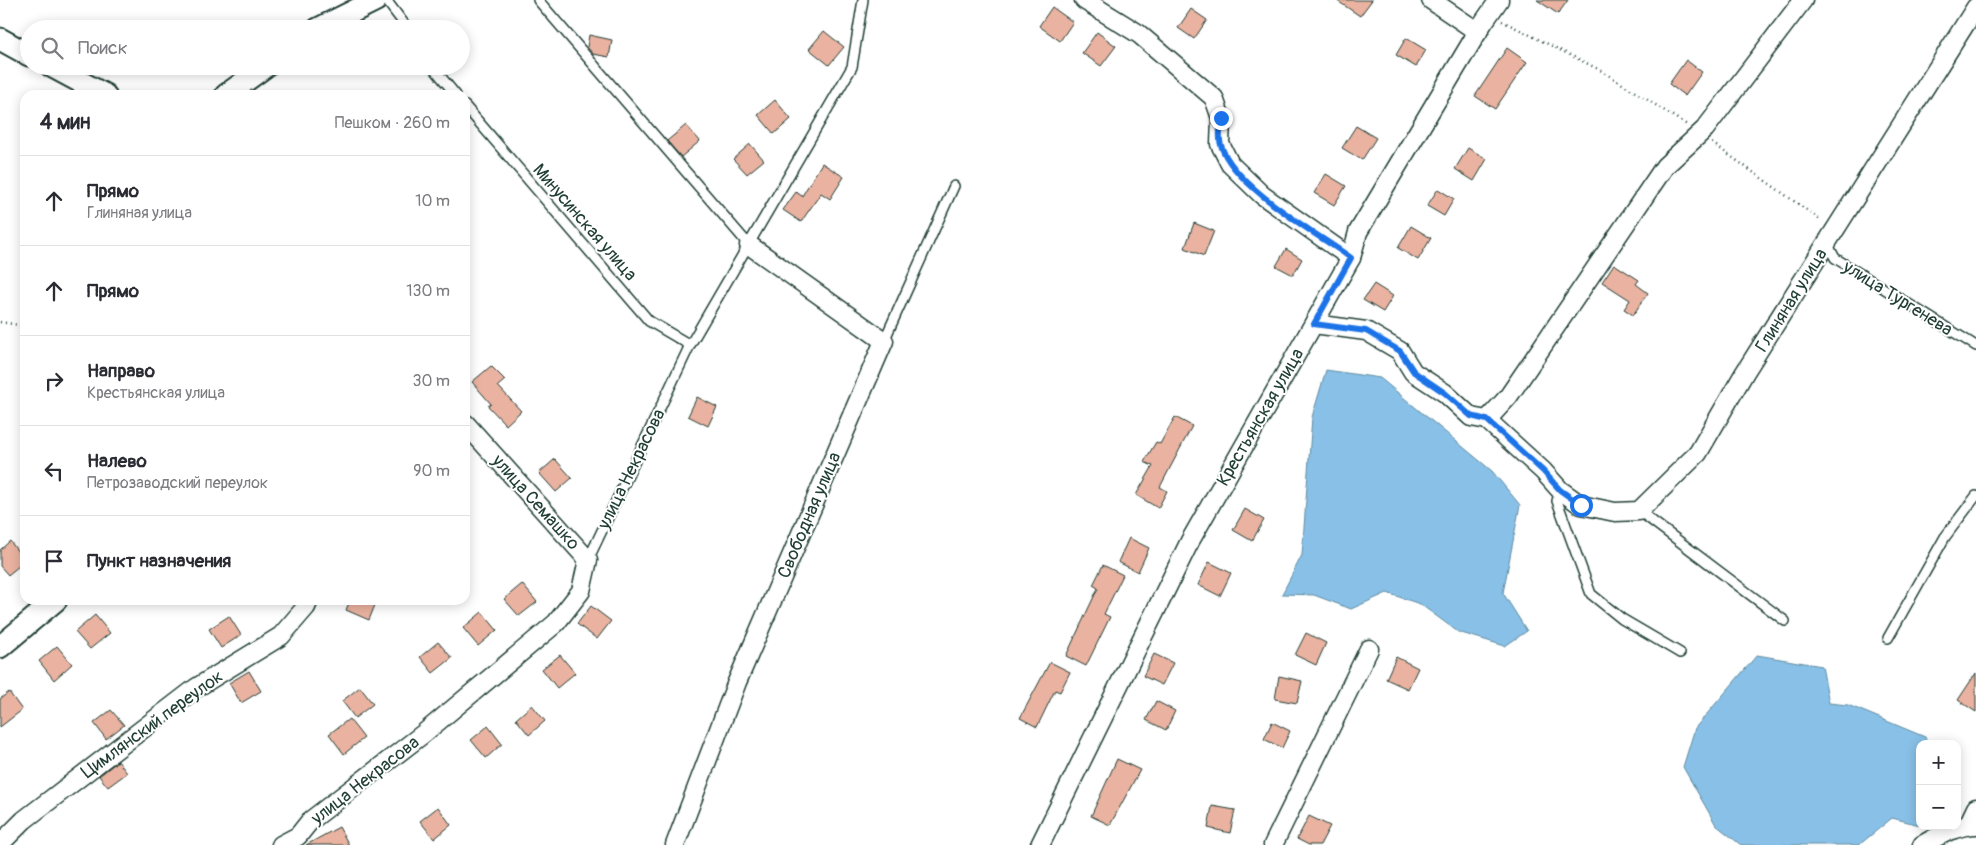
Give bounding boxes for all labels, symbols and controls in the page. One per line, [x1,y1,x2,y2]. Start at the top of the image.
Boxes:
search box [20,20,470,75]
icon: search [38,34,66,62]
text: Поиск [78,36,128,60]
route end [1210,107,1233,130]
text: 4 мин [40,109,90,136]
text: Пешком · 260 m [335,113,450,133]
street label: Минусинская улица [527,159,642,286]
text: Прямо [87,179,139,203]
icon: ahead [40,187,68,215]
text: 10 m [415,191,450,211]
text: Глиняная улица [87,203,192,223]
street label: Глиняная улица [1750,244,1832,356]
street label: улица Тургенева [1838,255,1957,341]
icon: ahead [40,277,68,305]
text: Прямо [87,279,139,303]
text: 130 m [406,281,450,301]
street label: Крестьянская улица [1212,344,1309,490]
text: Направо [87,359,155,383]
icon: right [40,367,68,395]
text: 30 m [412,371,450,391]
text: Крестьянская улица [87,383,225,403]
street label: улица Некрасова [592,405,671,534]
text: Налево [87,449,147,473]
street label: улица Семашко [486,449,585,555]
street label: Свободная улица [773,449,846,582]
icon: left [40,457,68,485]
text: 90 m [413,461,450,481]
text: Петрозаводский переулок [87,473,268,493]
route start [1570,494,1593,517]
icon: arrive [40,547,68,575]
text: Пункт назначения [87,549,231,573]
street label: Цимлянский переулок [77,665,228,784]
street label: улица Некрасова [306,731,424,830]
map controls [1916,740,1961,830]
button: + [1916,740,1961,785]
button: − [1916,785,1961,830]

